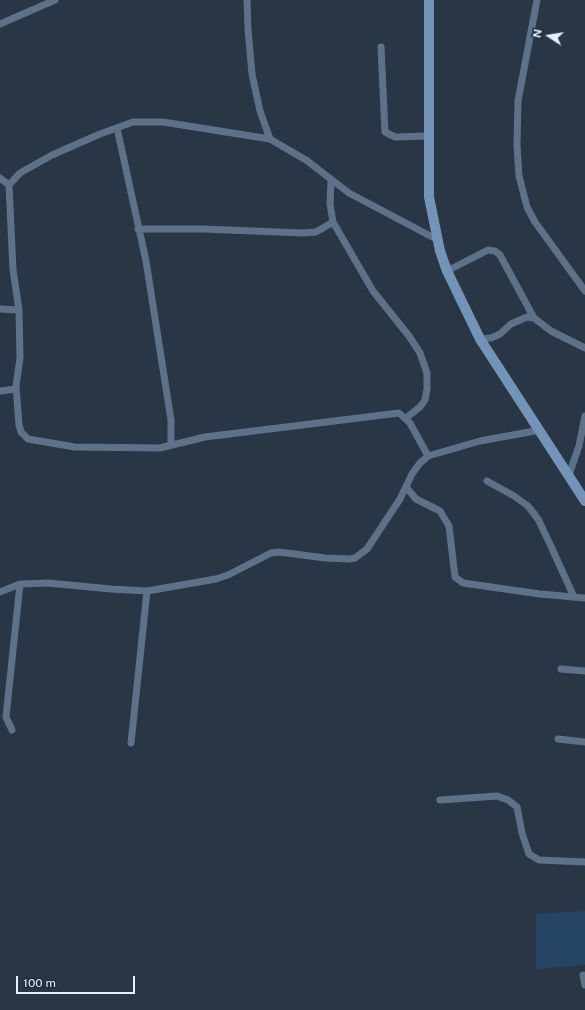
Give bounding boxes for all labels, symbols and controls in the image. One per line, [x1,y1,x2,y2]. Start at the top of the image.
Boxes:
north arrow [529,16,569,56]
text: N [530,28,544,39]
scale bar [18,968,137,994]
text: 100 m [23,976,56,990]

